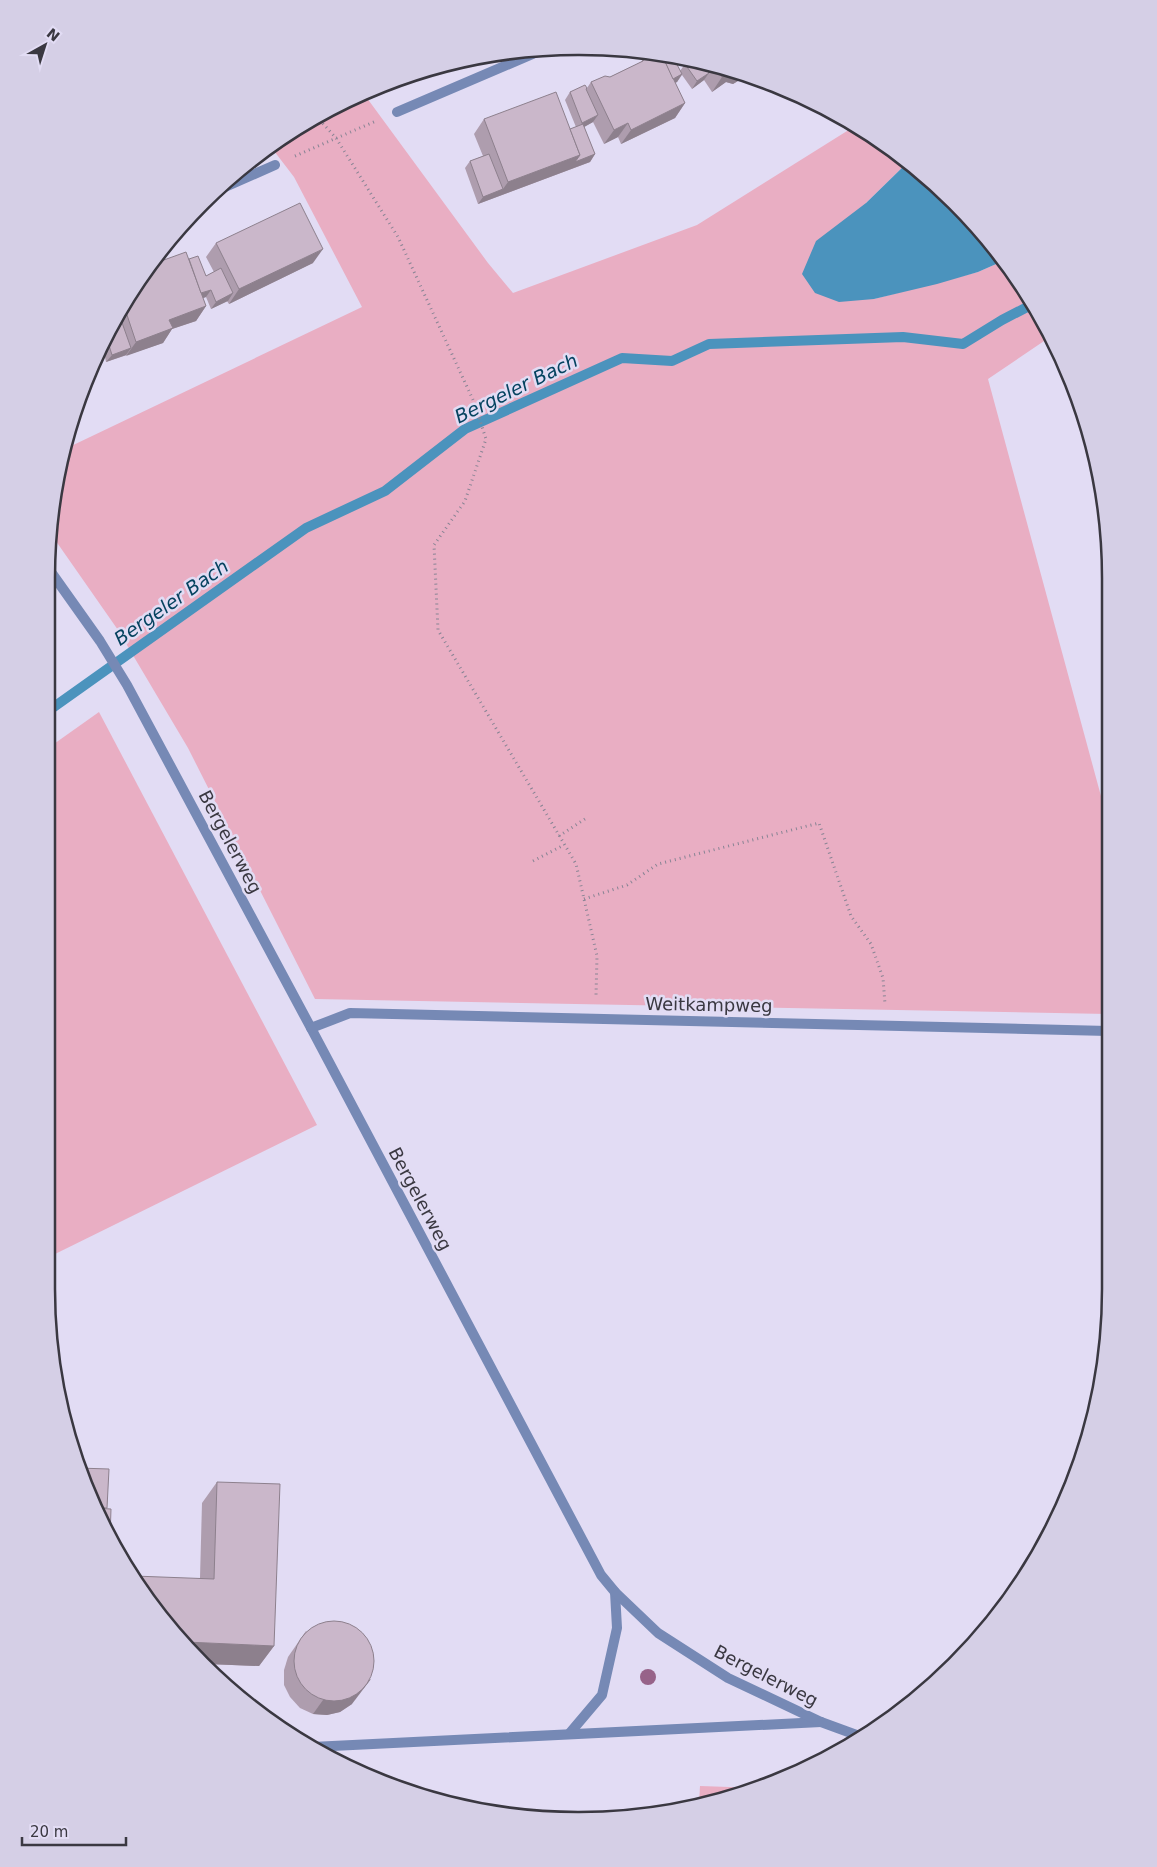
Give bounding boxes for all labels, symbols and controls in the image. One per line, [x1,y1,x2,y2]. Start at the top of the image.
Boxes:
north arrow [20,20,70,70]
text: N [44,25,63,45]
water label: Bergeler Bach [451,349,581,427]
water label: Bergeler Bach [110,554,232,650]
street label: Bergelerweg [194,787,266,897]
street label: Weitkampweg [645,993,773,1016]
street label: Bergelerweg [384,1144,456,1254]
street label: Bergelerweg [711,1640,822,1711]
scale bar [22,1814,126,1846]
text: 20 m [30,1823,68,1841]

